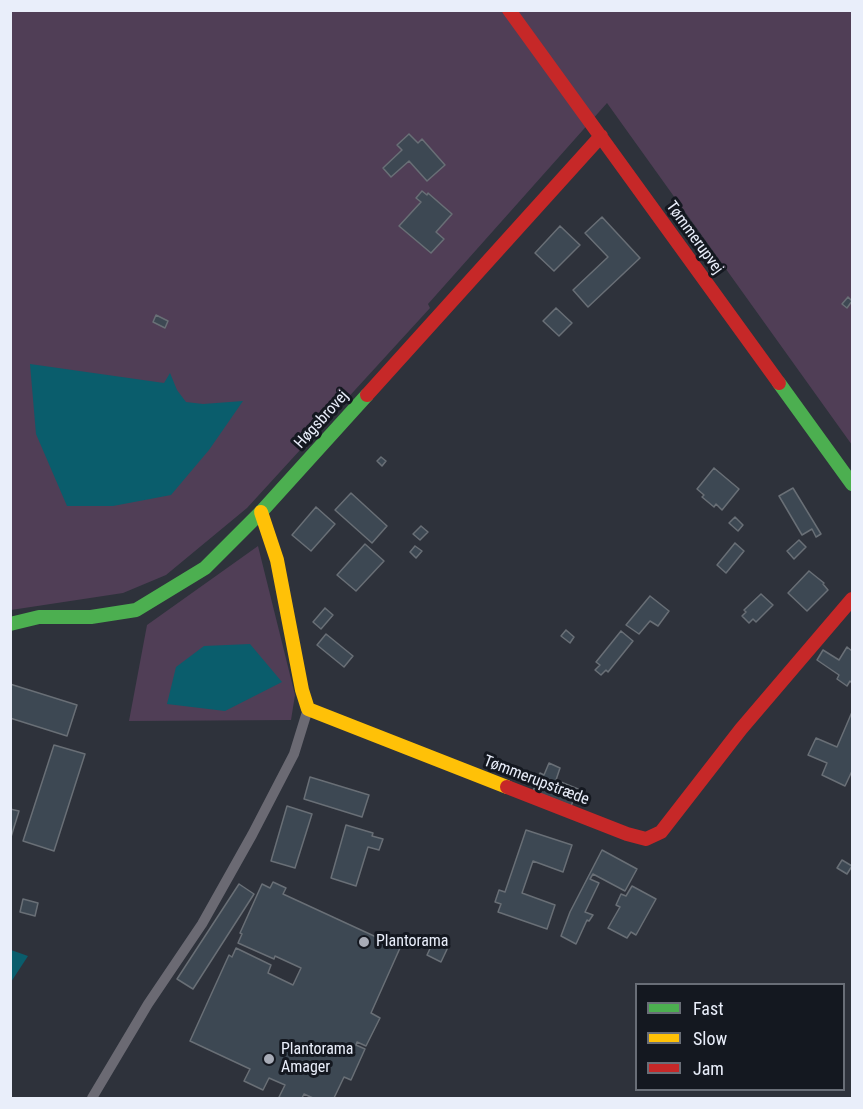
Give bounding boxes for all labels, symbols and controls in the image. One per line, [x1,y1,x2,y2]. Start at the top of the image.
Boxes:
street label: Tømmerupvej [661,198,727,278]
street label: Høgsbrovej [291,387,353,453]
street label: Tømmerupstræde [480,752,592,810]
place label: Plantorama [376,932,448,952]
marker: Plantorama [357,935,371,949]
legend [635,983,845,1091]
text: Fast [693,998,724,1019]
text: Slow [693,1028,727,1049]
place label: Plantorama Amager [281,1040,354,1078]
marker: Plantorama Amager [262,1052,276,1066]
text: Jam [693,1058,724,1079]

